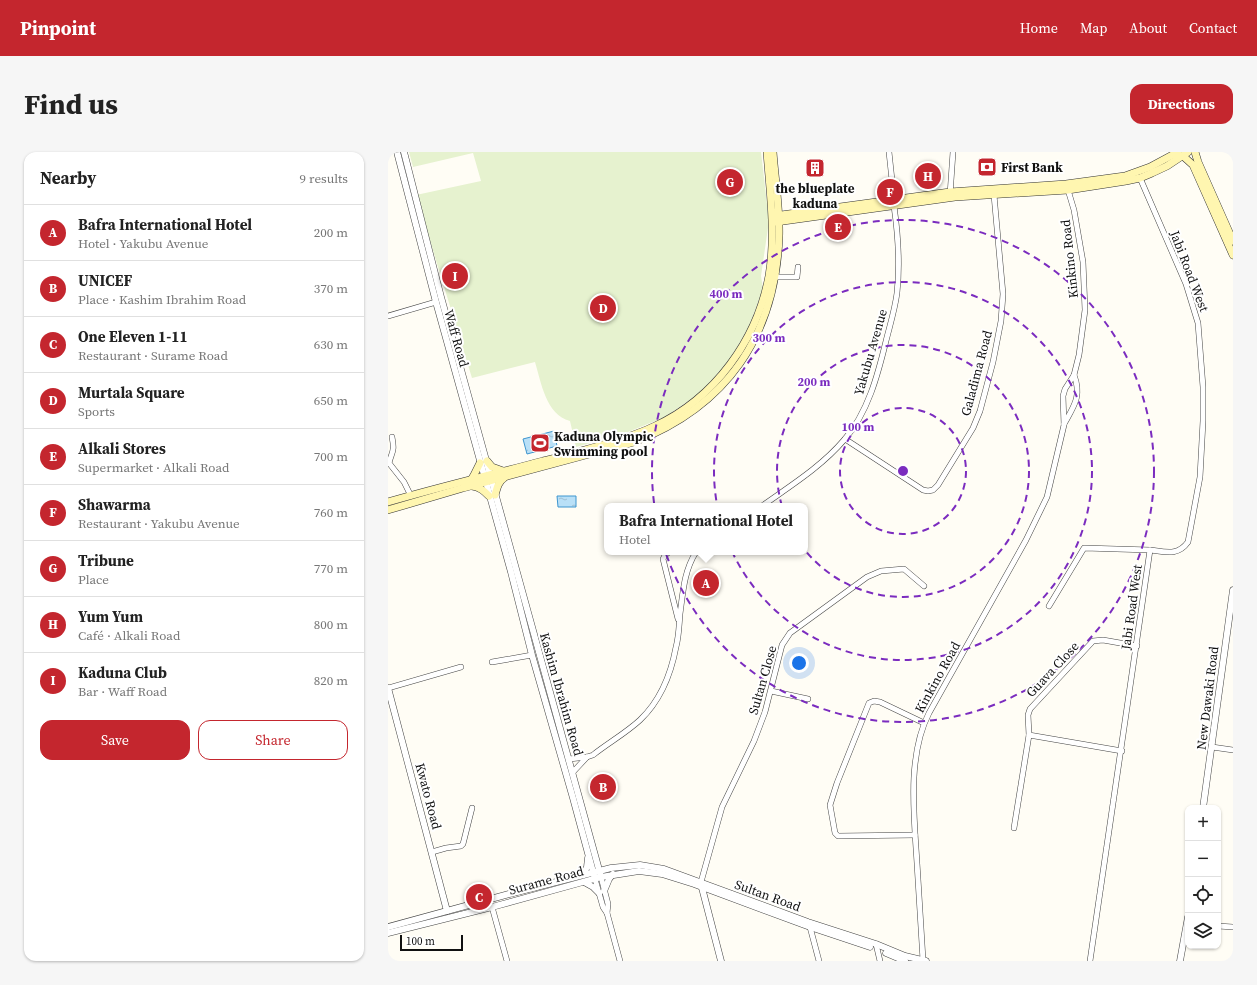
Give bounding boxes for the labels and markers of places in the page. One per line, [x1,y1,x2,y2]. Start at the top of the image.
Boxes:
bank icon: First Bank [976,156,998,178]
building icon: the blueplate kaduna [804,157,826,179]
place label: First Bank [1001,159,1063,176]
pin: H [915,161,941,191]
pin: G [717,167,743,197]
pin: F [877,177,903,207]
place label: the blueplate kaduna [775,180,855,212]
pin: E [825,212,851,242]
pin: I [442,261,468,291]
pin: D [590,293,616,323]
place label: Kaduna Olympic Swimming pool [554,428,654,460]
sports icon: Kaduna Olympic Swimming pool [529,432,551,454]
centre of rings [896,464,910,478]
pin: A [693,568,719,598]
pin: B [590,772,616,802]
pin: C [466,882,492,912]

